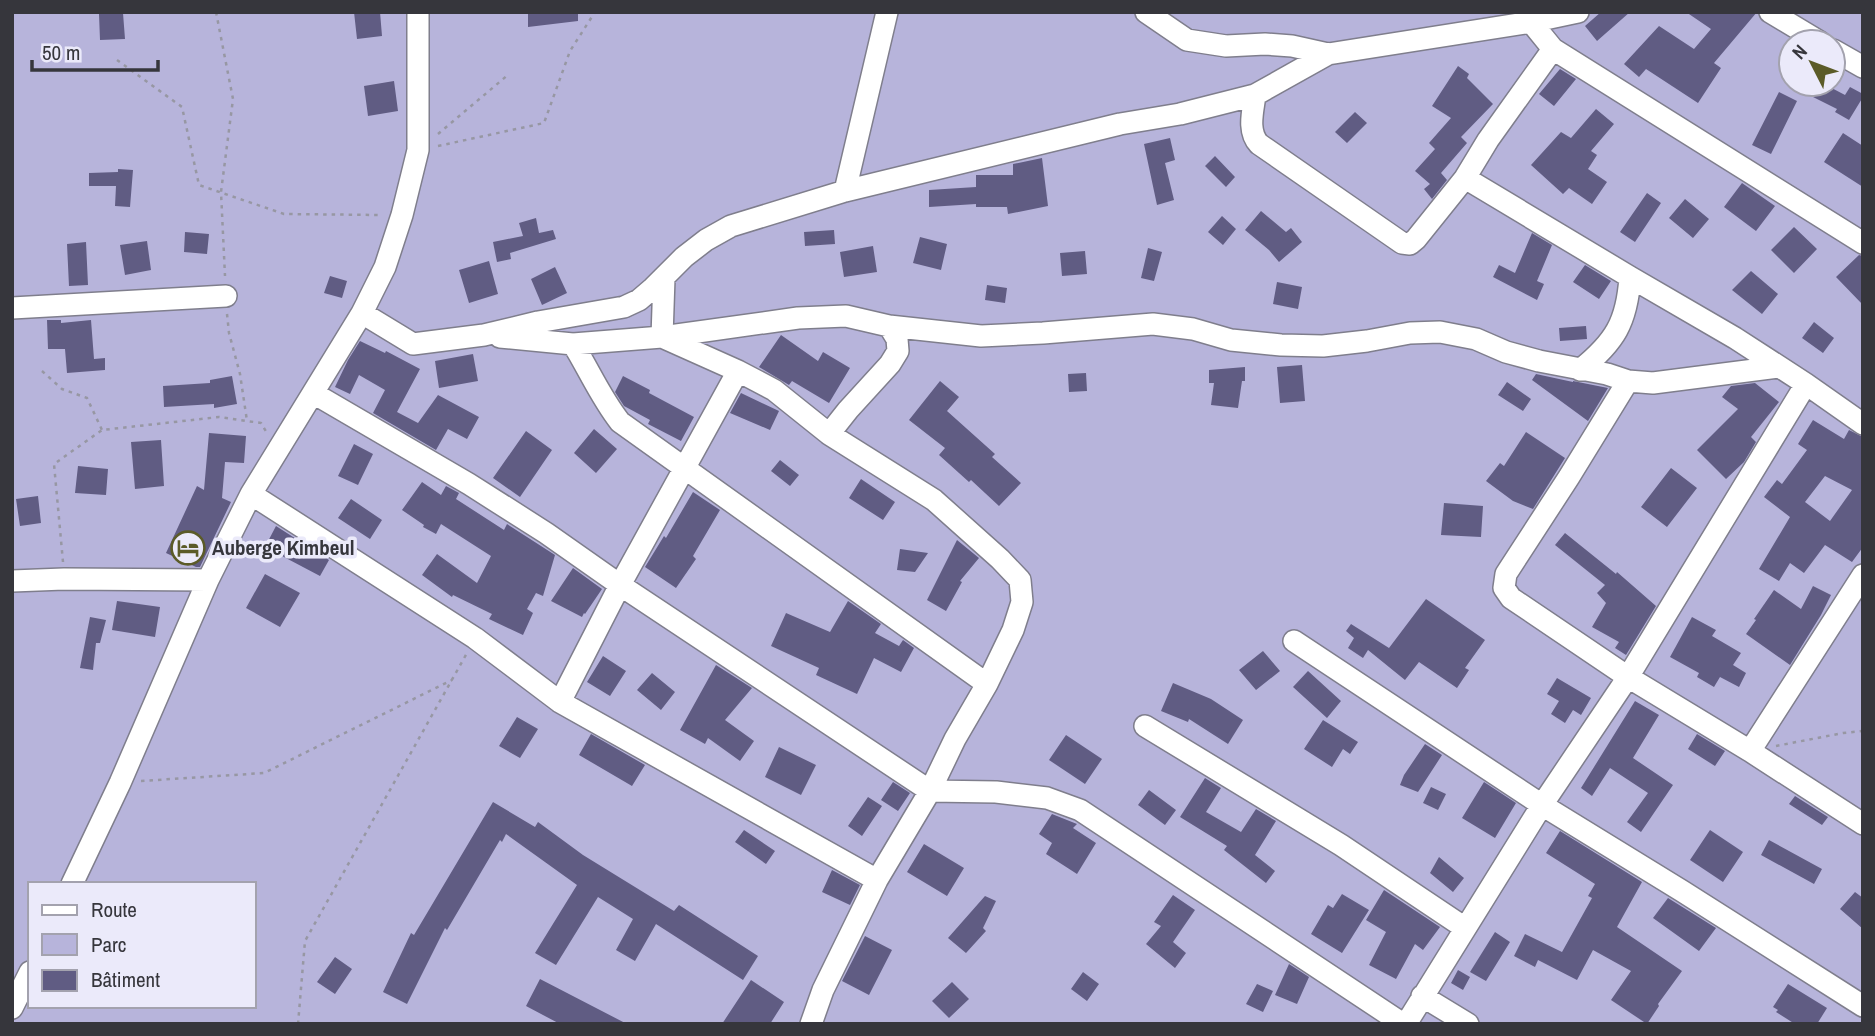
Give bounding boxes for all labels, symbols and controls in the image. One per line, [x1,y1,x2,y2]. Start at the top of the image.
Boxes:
scale bar [32,28,158,72]
north arrow [1777,28,1847,98]
text: 50 m [42,38,80,67]
text: N [1786,39,1813,65]
hotel icon: Auberge Kimbeul [169,529,207,567]
place label: Auberge Kimbeul [212,533,355,562]
legend [28,882,256,1008]
text: Route [91,895,137,924]
text: Parc [91,930,126,959]
text: Bâtiment [91,965,160,994]

